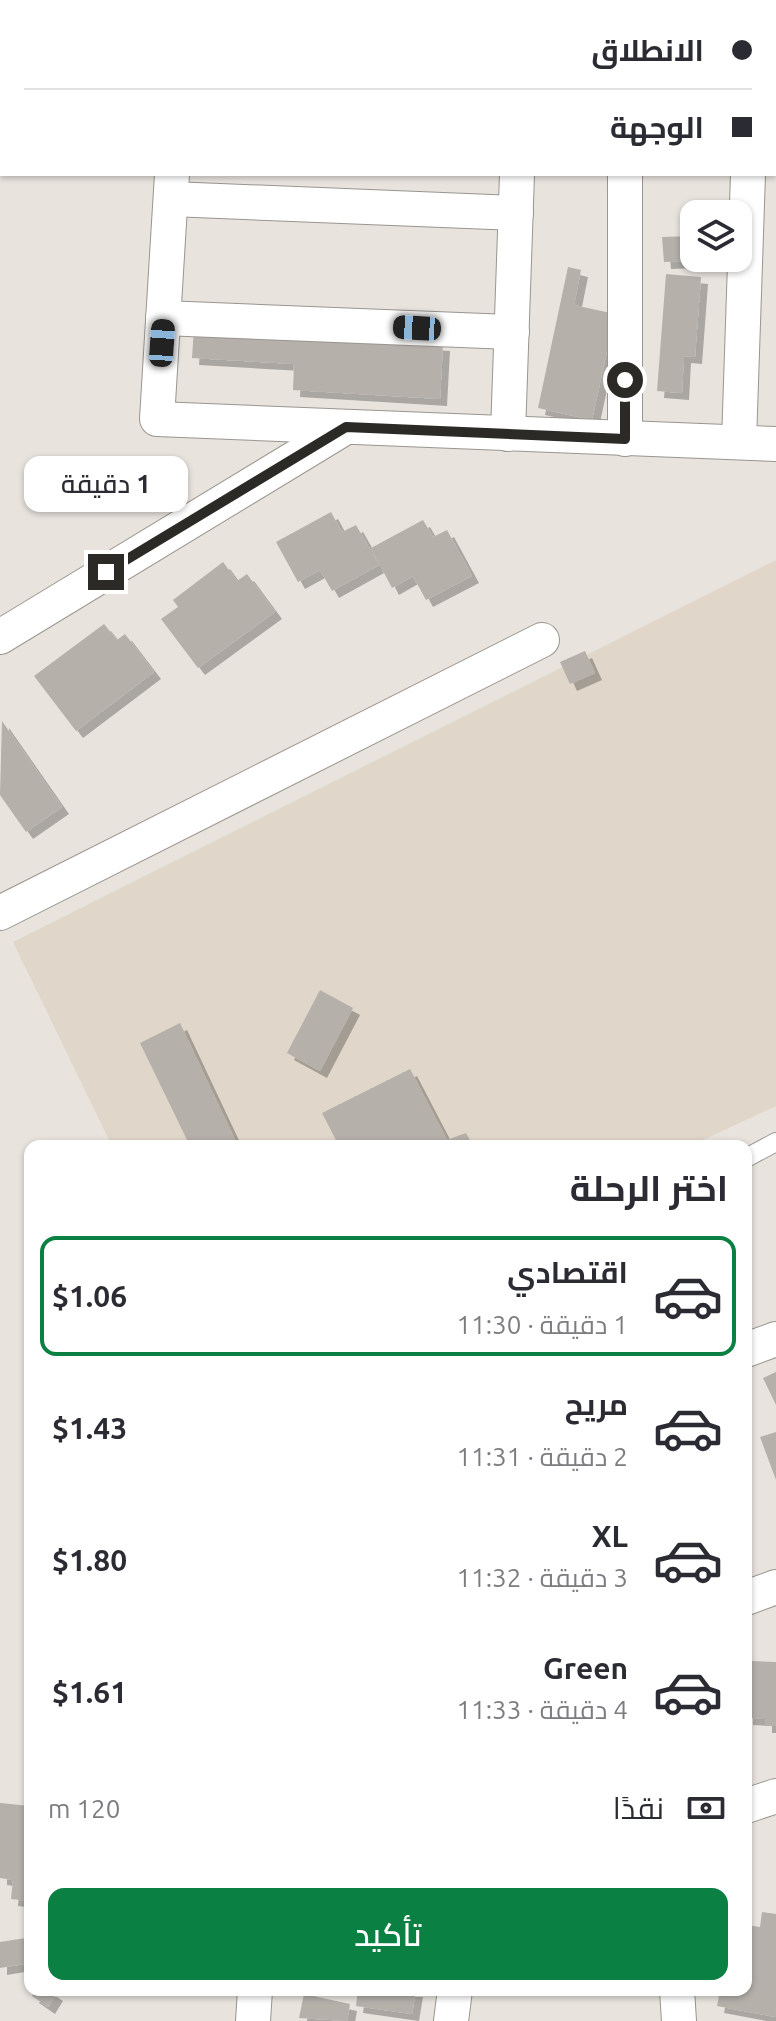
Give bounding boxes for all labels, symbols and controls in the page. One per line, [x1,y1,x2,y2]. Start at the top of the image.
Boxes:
text: الانطلاق [591,33,704,67]
text: الوجهة [610,110,704,144]
map controls [680,200,752,272]
button: layers [680,200,752,272]
car [392,315,442,341]
car [148,318,176,368]
route start [607,362,643,398]
callout: 1 دقيقة [24,456,188,512]
text: 1 دقيقة [61,469,151,498]
route end [88,554,124,590]
text: اختر الرحلة [570,1167,728,1208]
text: اقتصادي [507,1255,628,1289]
icon: car [652,1260,724,1332]
text: $1.06 [52,1279,127,1313]
text: 1 دقيقة · 11:30 [456,1310,628,1339]
text: مريح [565,1387,628,1421]
icon: car [652,1392,724,1464]
text: $1.43 [52,1411,127,1445]
text: 2 دقيقة · 11:31 [456,1442,628,1471]
text: XL [592,1519,628,1553]
icon: car [652,1524,724,1596]
text: $1.80 [52,1543,127,1577]
text: 3 دقيقة · 11:32 [456,1563,628,1592]
text: Green [543,1651,628,1685]
icon: car [652,1656,724,1728]
text: $1.61 [52,1675,127,1709]
text: 4 دقيقة · 11:33 [456,1695,628,1724]
icon: cash [684,1786,728,1830]
text: نقدًا [613,1791,664,1825]
text: 120 m [48,1794,120,1823]
button: تأكيد [48,1888,728,1980]

